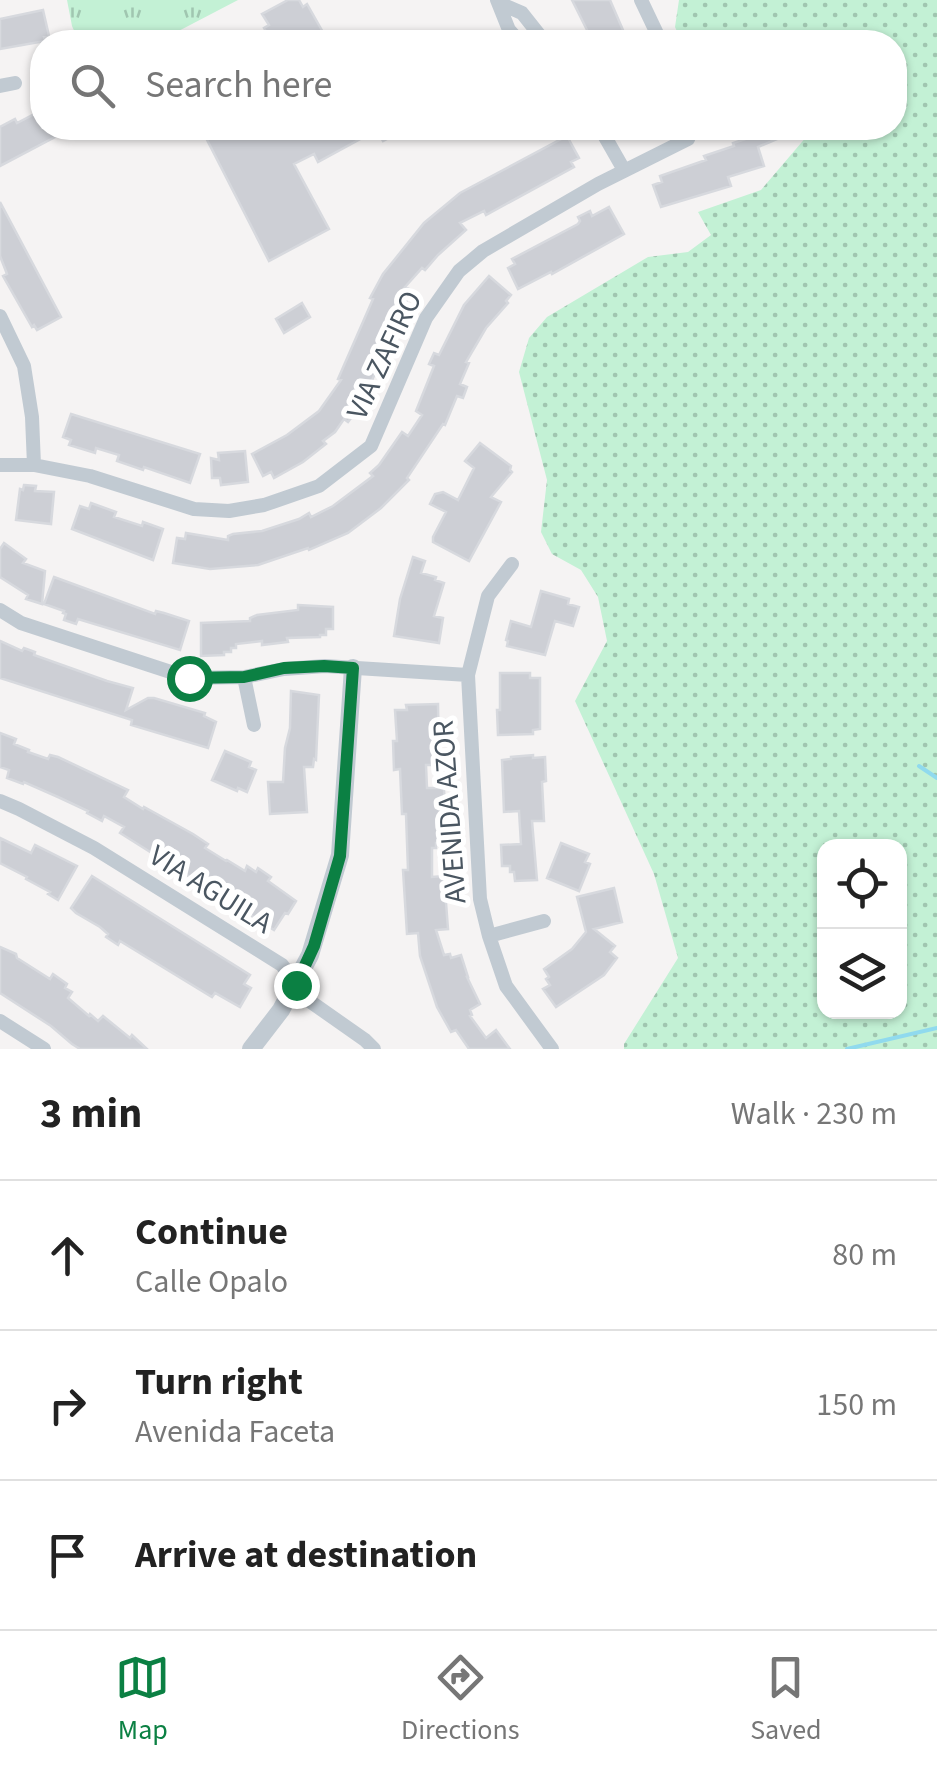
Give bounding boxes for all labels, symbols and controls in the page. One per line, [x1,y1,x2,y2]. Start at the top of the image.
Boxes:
search box [30,30,907,140]
icon: search [65,58,120,113]
text: Search here [145,58,332,112]
street label: VIA ZAFIRO [336,284,433,427]
route start [167,656,213,702]
street label: AVENIDA AZOR [422,719,477,905]
street label: VIA AGUILA [141,835,281,945]
map controls [817,839,907,1019]
button: locate [817,839,907,929]
button: layers [817,929,907,1019]
route end [274,963,320,1009]
text: 3 min [40,1084,142,1144]
text: Walk · 230 m [731,1091,897,1137]
text: Continue [135,1205,288,1259]
icon: ahead [40,1228,95,1283]
text: 80 m [832,1232,897,1278]
text: Calle Opalo [135,1259,288,1305]
text: Turn right [135,1355,303,1409]
icon: right [40,1378,95,1433]
text: 150 m [816,1382,897,1428]
text: Avenida Faceta [135,1409,335,1455]
icon: arrive [40,1528,95,1583]
text: Arrive at destination [135,1528,477,1582]
tab: Map [115,1650,170,1750]
tab: Directions [401,1650,520,1750]
tab: Saved [750,1650,822,1750]

